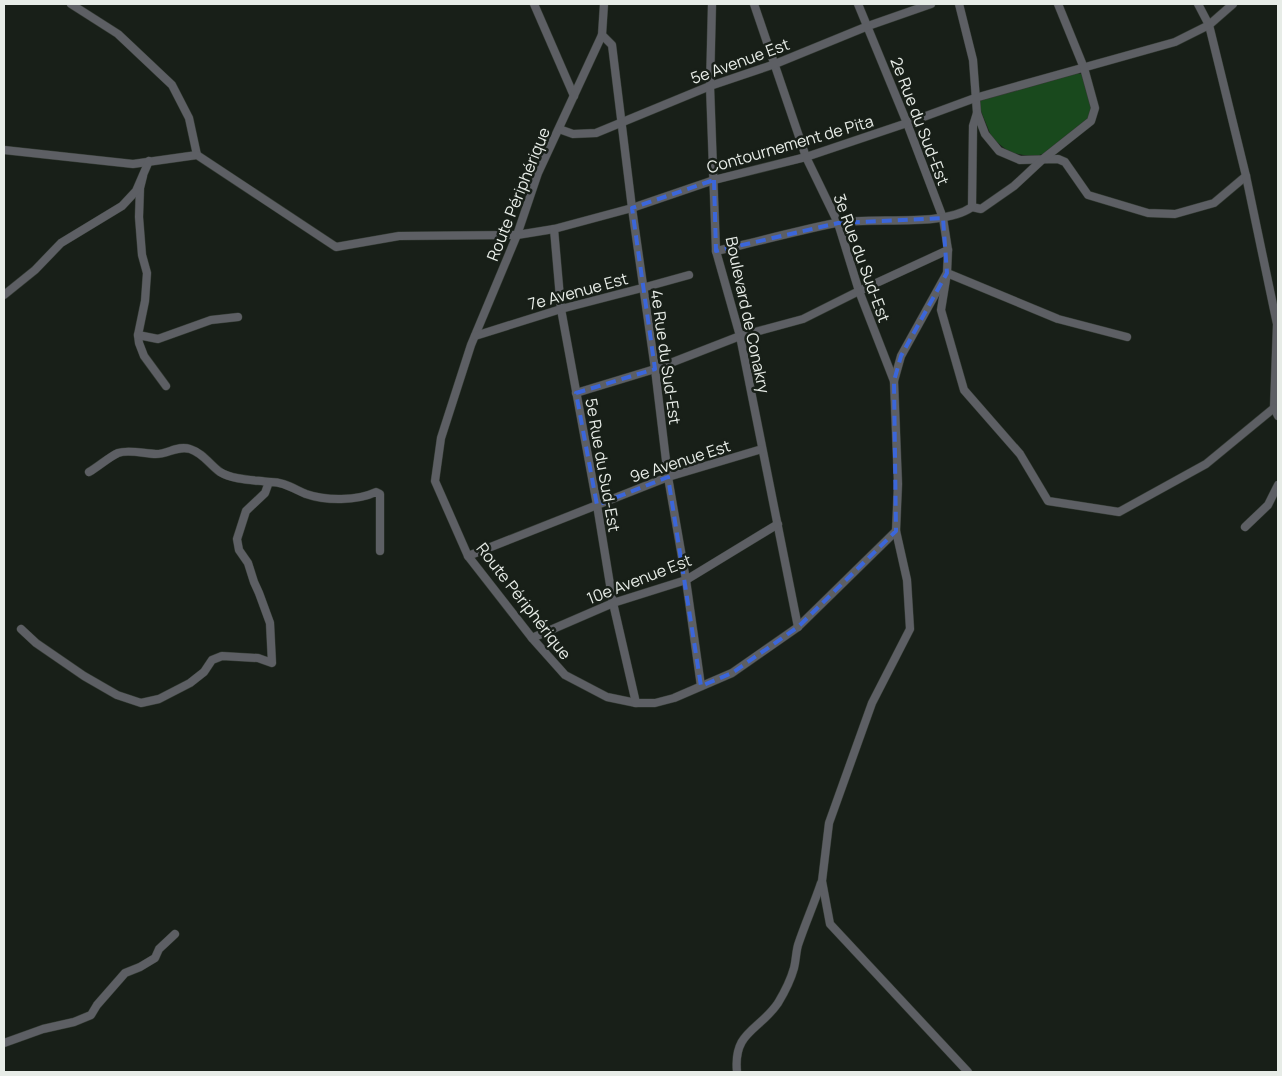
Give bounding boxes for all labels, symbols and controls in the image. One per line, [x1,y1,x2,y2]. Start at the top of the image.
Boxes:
street label: 5e Avenue Est [688,33,792,89]
street label: 2e Rue du Sud-Est [885,54,955,188]
street label: Contournement de Pita [704,110,876,178]
street label: Route Périphérique [481,124,555,264]
street label: 3e Rue du Sud-Est [829,191,895,325]
street label: Boulevard de Conakry [721,235,775,396]
street label: 7e Avenue Est [526,267,630,315]
street label: 4e Rue du Sud-Est [646,288,686,426]
street label: 5e Rue du Sud-Est [580,396,626,534]
street label: 9e Avenue Est [627,434,733,488]
street label: Route Périphérique [471,538,577,664]
street label: 10e Avenue Est [583,549,695,609]

